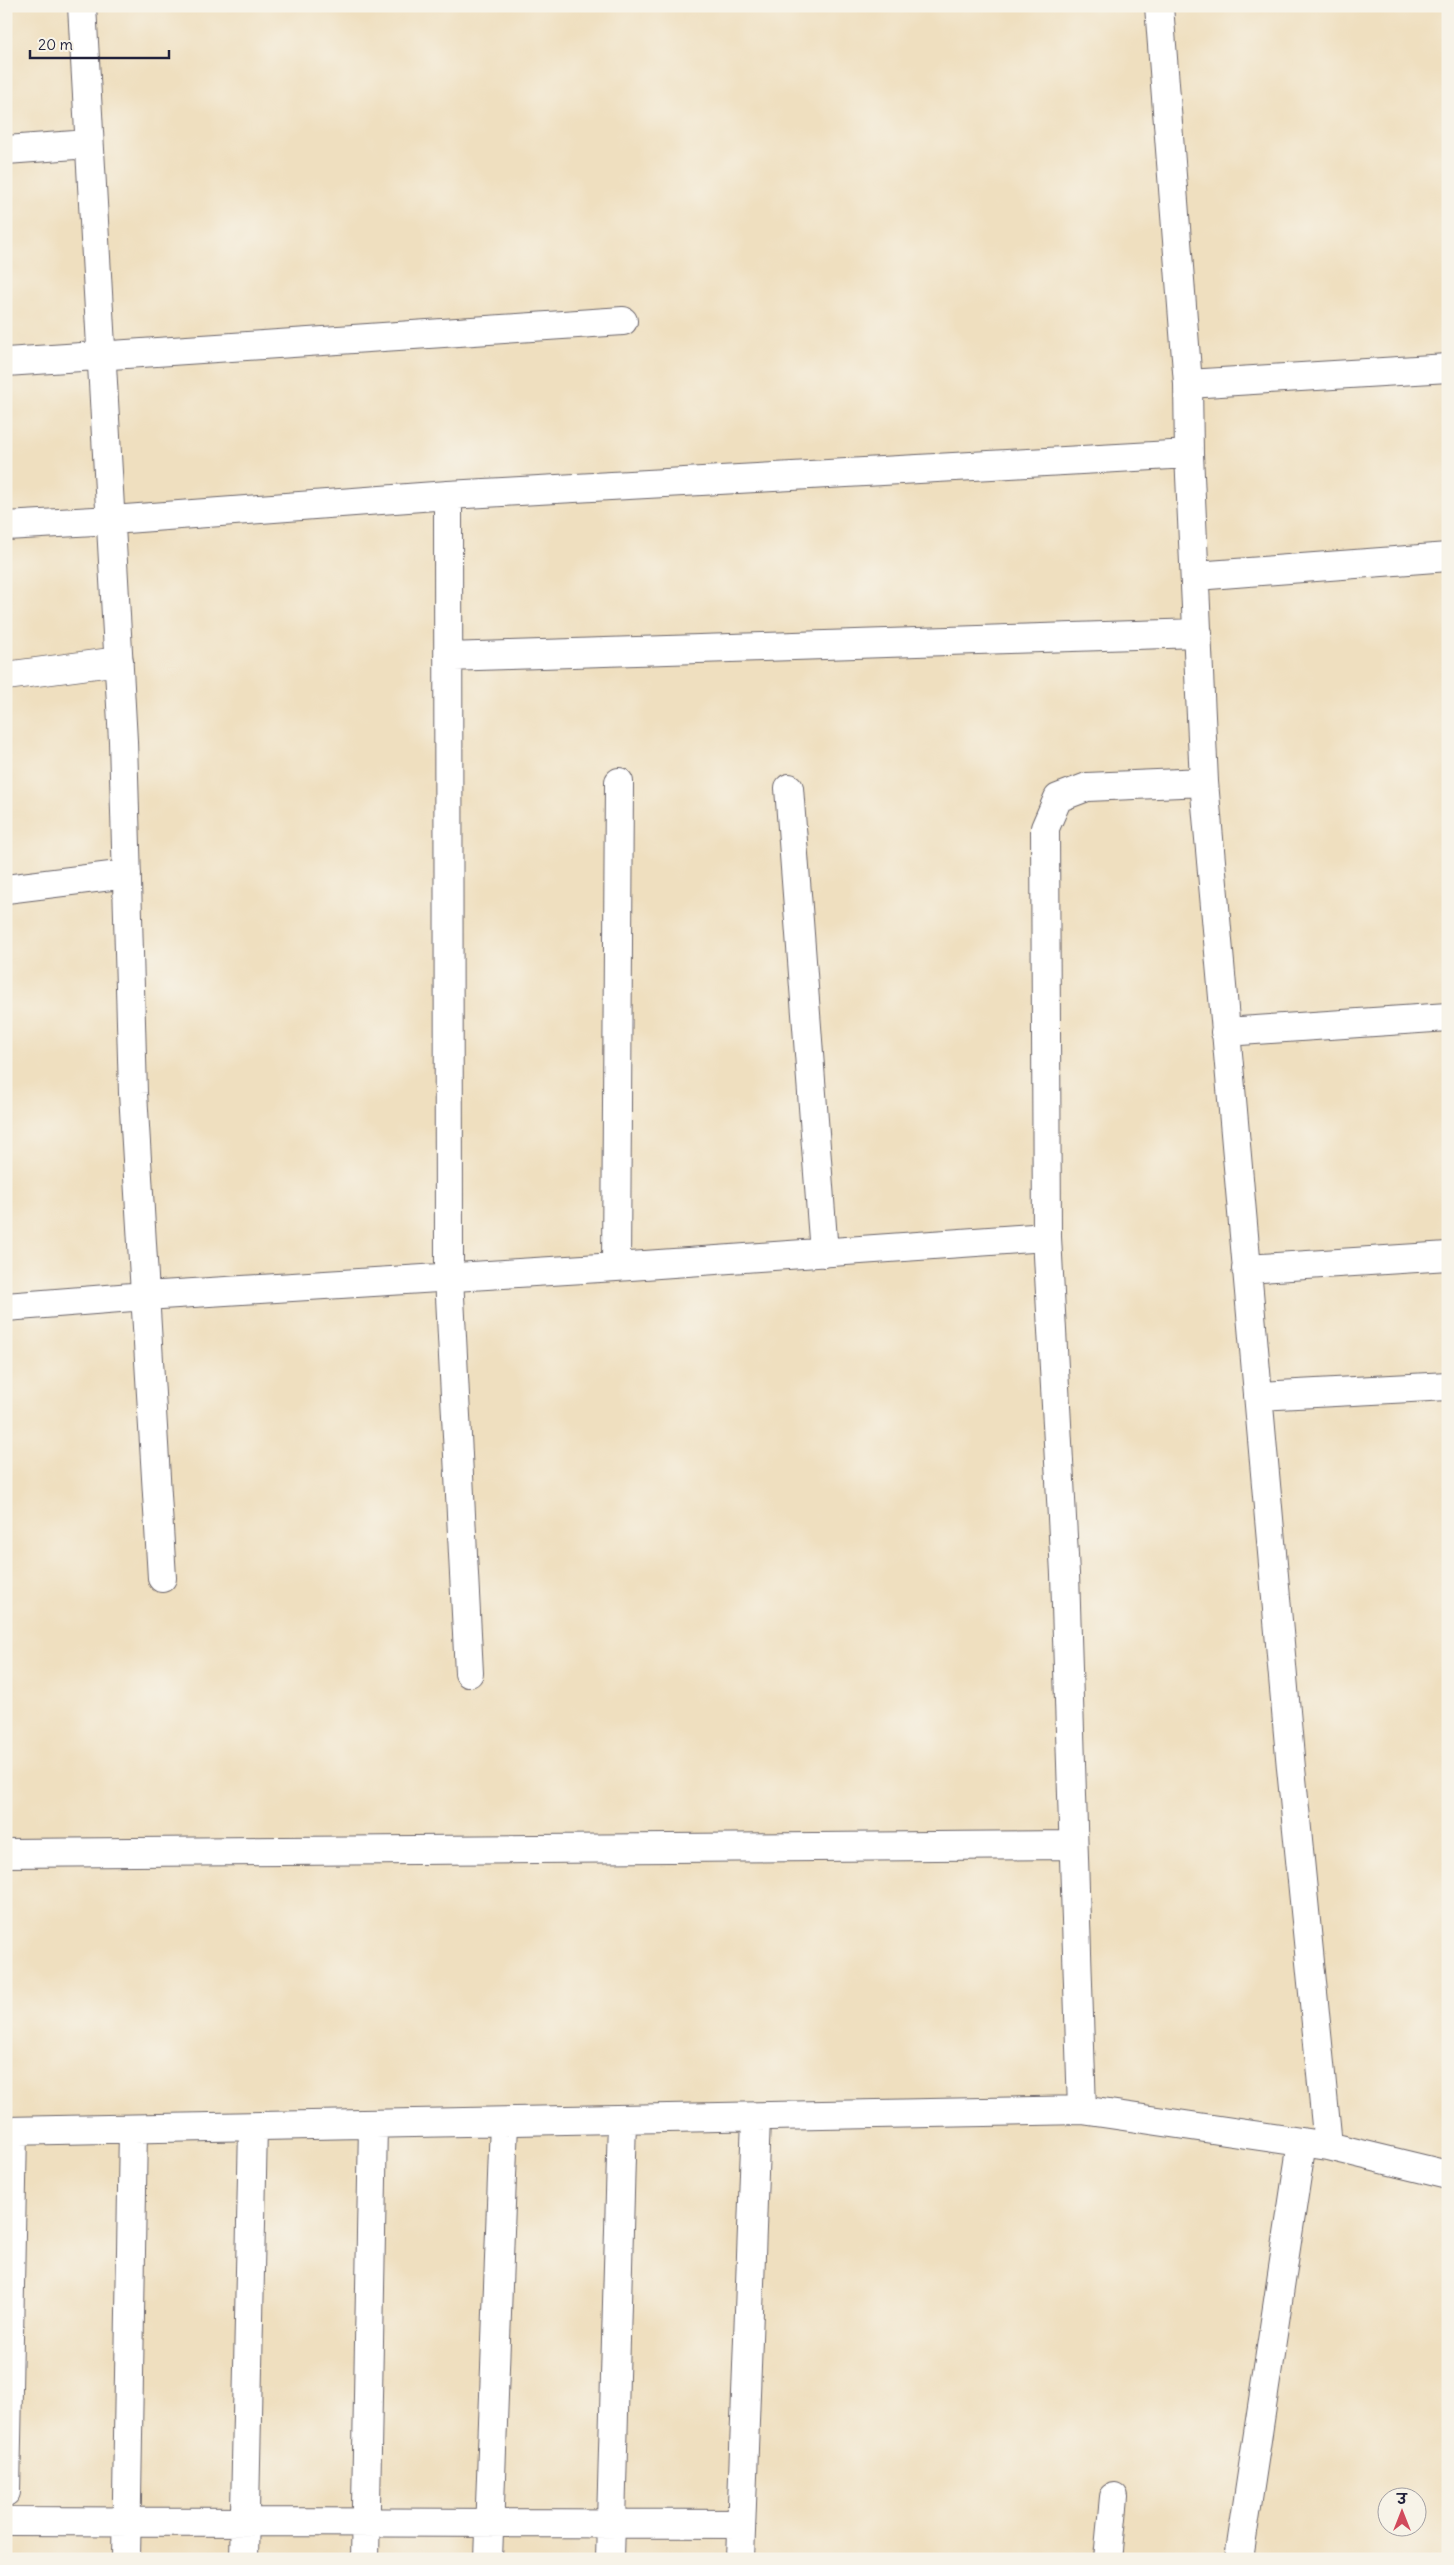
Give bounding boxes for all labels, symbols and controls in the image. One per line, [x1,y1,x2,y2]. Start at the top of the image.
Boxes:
scale bar [30,28,169,60]
text: 20 m [38,35,73,54]
north arrow [1376,2488,1426,2538]
text: उ [1395,2490,1408,2508]

